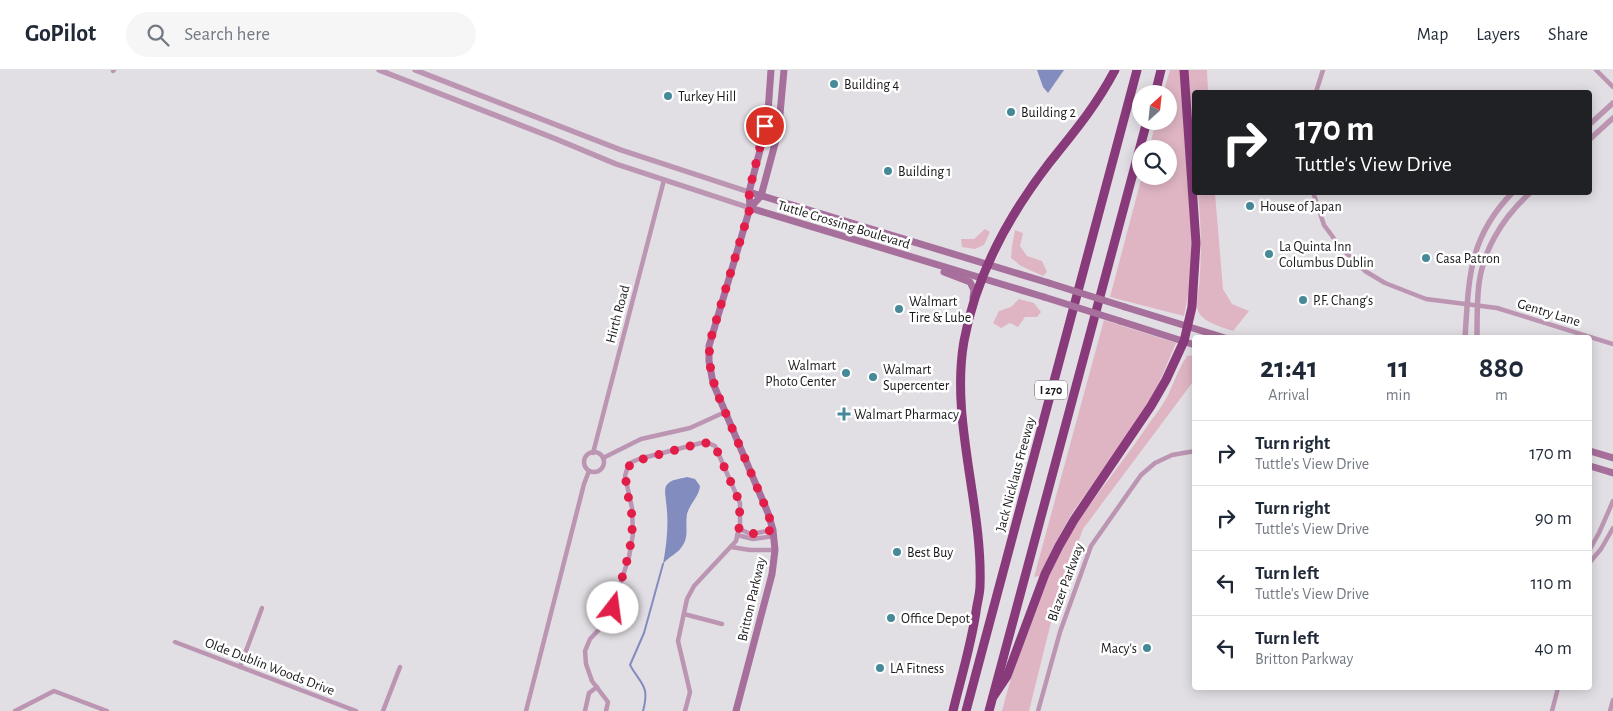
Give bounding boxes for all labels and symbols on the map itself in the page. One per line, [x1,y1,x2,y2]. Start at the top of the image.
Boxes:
marker: Building 4 [828,78,840,90]
place label: Building 4 [844,78,899,92]
north arrow [1132,85,1178,130]
marker: Turkey Hill [662,90,674,102]
place label: Turkey Hill [678,90,736,104]
pin [744,105,786,147]
marker: Building 2 [1005,106,1017,118]
place label: Building 2 [1021,106,1076,120]
marker: Building 1 [882,165,894,177]
place label: Building 1 [898,165,951,179]
street label: Tuttle Crossing Boulevard [776,198,912,252]
marker: House of Japan [1244,200,1256,212]
place label: House of Japan [1260,200,1342,214]
place label: La Quinta Inn Columbus Dublin [1279,240,1374,270]
marker: La Quinta Inn Columbus Dublin [1263,248,1275,260]
marker: Casa Patron [1420,252,1432,264]
place label: Casa Patron [1436,252,1500,266]
street label: Hirth Road [604,284,632,345]
marker: P.F. Chang's [1297,294,1309,306]
place label: P.F. Chang's [1313,294,1373,308]
place label: Walmart Tire & Lube [909,295,971,325]
street label: Gentry Lane [1516,297,1582,329]
marker: Walmart Tire & Lube [893,303,905,315]
place label: Walmart Photo Center [765,359,837,389]
place label: Walmart Supercenter [883,363,950,393]
marker: Walmart Photo Center [840,367,852,379]
marker: Walmart Supercenter [867,371,879,383]
road number: I 270 [1035,380,1067,400]
marker: Walmart Pharmacy [838,408,850,420]
place label: Walmart Pharmacy [854,408,959,422]
street label: Jack Nicklaus Freeway [994,415,1038,533]
street label: Blazer Parkway [1045,541,1087,623]
marker: Best Buy [891,546,903,558]
place label: Best Buy [907,546,953,560]
street label: Britton Parkway [735,556,768,643]
position arrow [586,581,638,633]
marker: Office Depot [885,612,897,624]
place label: Office Depot [901,612,971,626]
street label: Olde Dublin Woods Drive [203,636,336,698]
place label: Macy's [1101,642,1137,656]
marker: Macy's [1141,642,1153,654]
marker: LA Fitness [874,662,886,674]
place label: LA Fitness [890,662,944,676]

